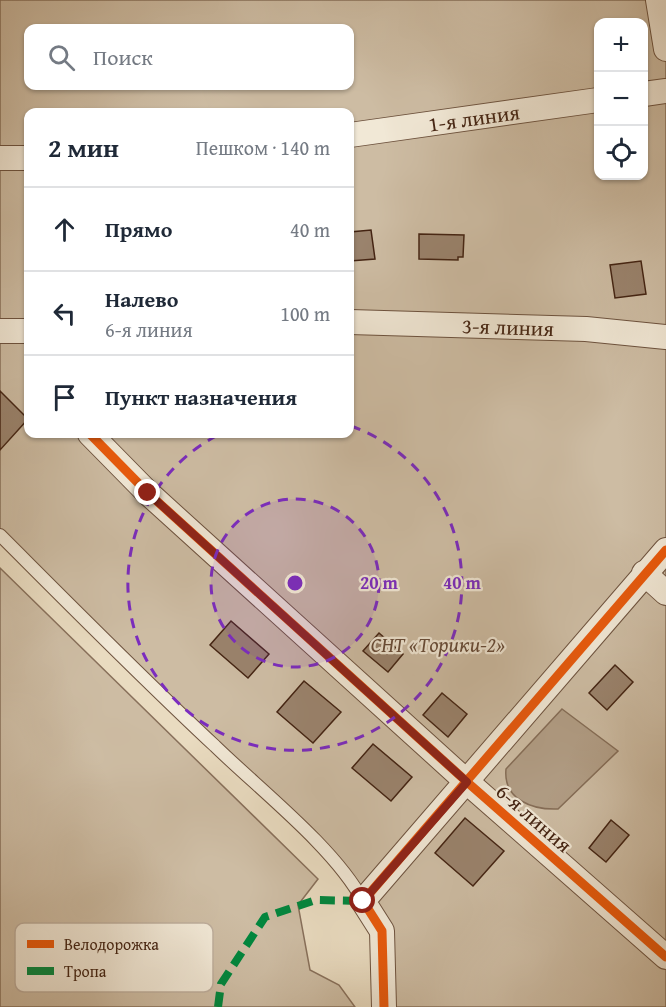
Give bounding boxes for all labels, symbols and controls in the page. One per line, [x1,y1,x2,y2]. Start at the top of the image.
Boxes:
map controls [594,18,648,180]
button: + [594,18,648,72]
search box [24,24,354,90]
icon: search [45,41,78,74]
text: Поиск [93,41,153,73]
button: − [594,72,648,126]
street label: 1-я линия [426,96,522,140]
button: locate [594,126,648,180]
text: 2 мин [48,128,119,167]
text: Пешком · 140 m [196,133,330,162]
icon: ahead [48,213,81,246]
text: Прямо [105,213,172,245]
text: 40 m [290,215,330,244]
text: Налево [105,283,178,315]
icon: left [48,297,81,330]
text: 100 m [280,299,330,328]
street label: 3-я линия [462,310,555,344]
text: 6-я линия [105,315,193,344]
icon: arrive [48,381,81,414]
text: Пункт назначения [105,381,297,413]
route end [134,479,160,505]
text: 20 m [360,569,399,596]
text: 40 m [443,569,482,596]
centre of rings [285,573,305,593]
park label: СНТ «Торики-2» [371,629,505,660]
street label: 6-я линия [489,776,579,860]
route start [349,887,375,913]
legend [15,923,213,992]
text: Велодорожка [64,932,159,956]
text: Тропа [64,959,107,983]

